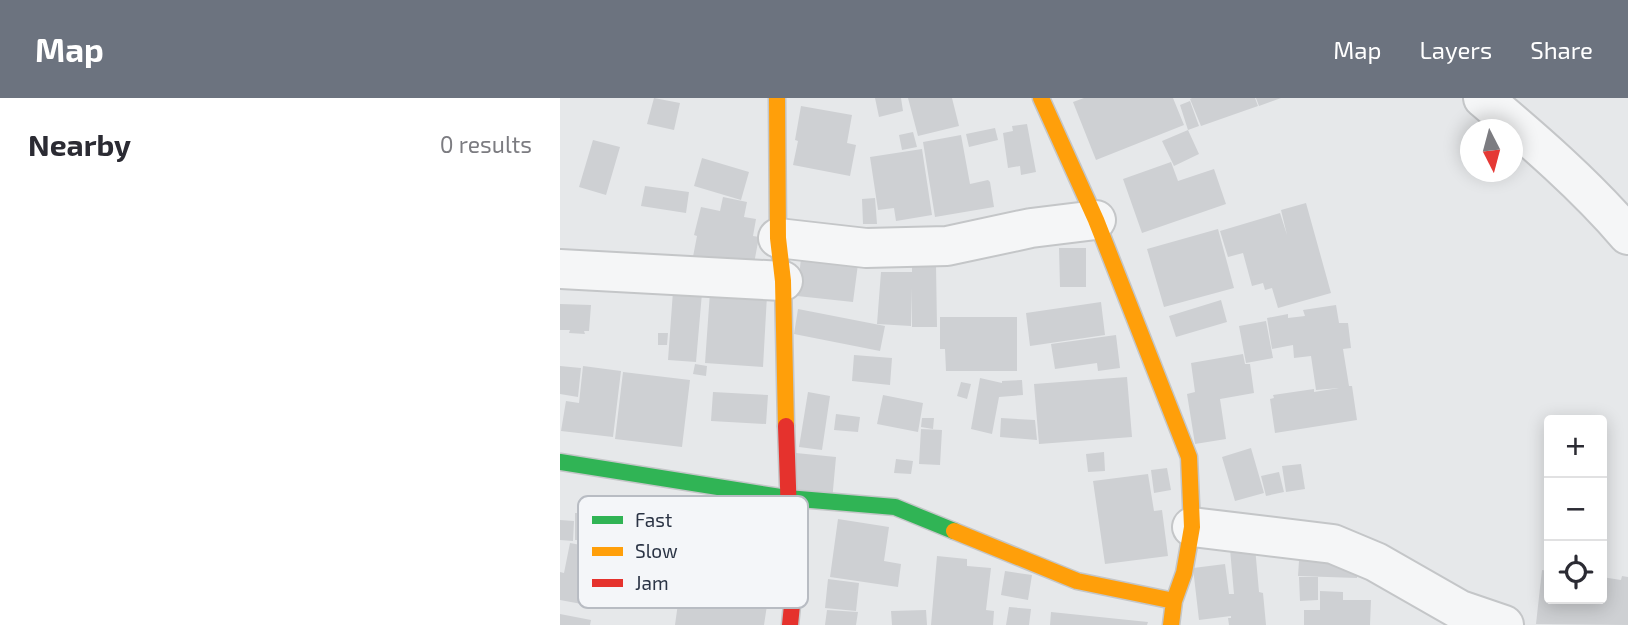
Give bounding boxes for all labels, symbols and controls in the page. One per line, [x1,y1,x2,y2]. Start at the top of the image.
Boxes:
text: Map [35,29,104,69]
text: Map [1333,35,1381,64]
text: Layers [1419,35,1492,64]
text: Share [1530,35,1593,64]
north arrow [1460,119,1523,182]
text: Nearby [28,126,131,162]
text: 0 results [440,130,532,158]
map controls [1544,415,1607,604]
button: + [1544,415,1607,478]
button: − [1544,478,1607,541]
legend [578,496,808,608]
text: Fast [635,508,672,531]
text: Slow [635,539,678,562]
button: locate [1544,541,1607,604]
text: Jam [635,571,669,594]

